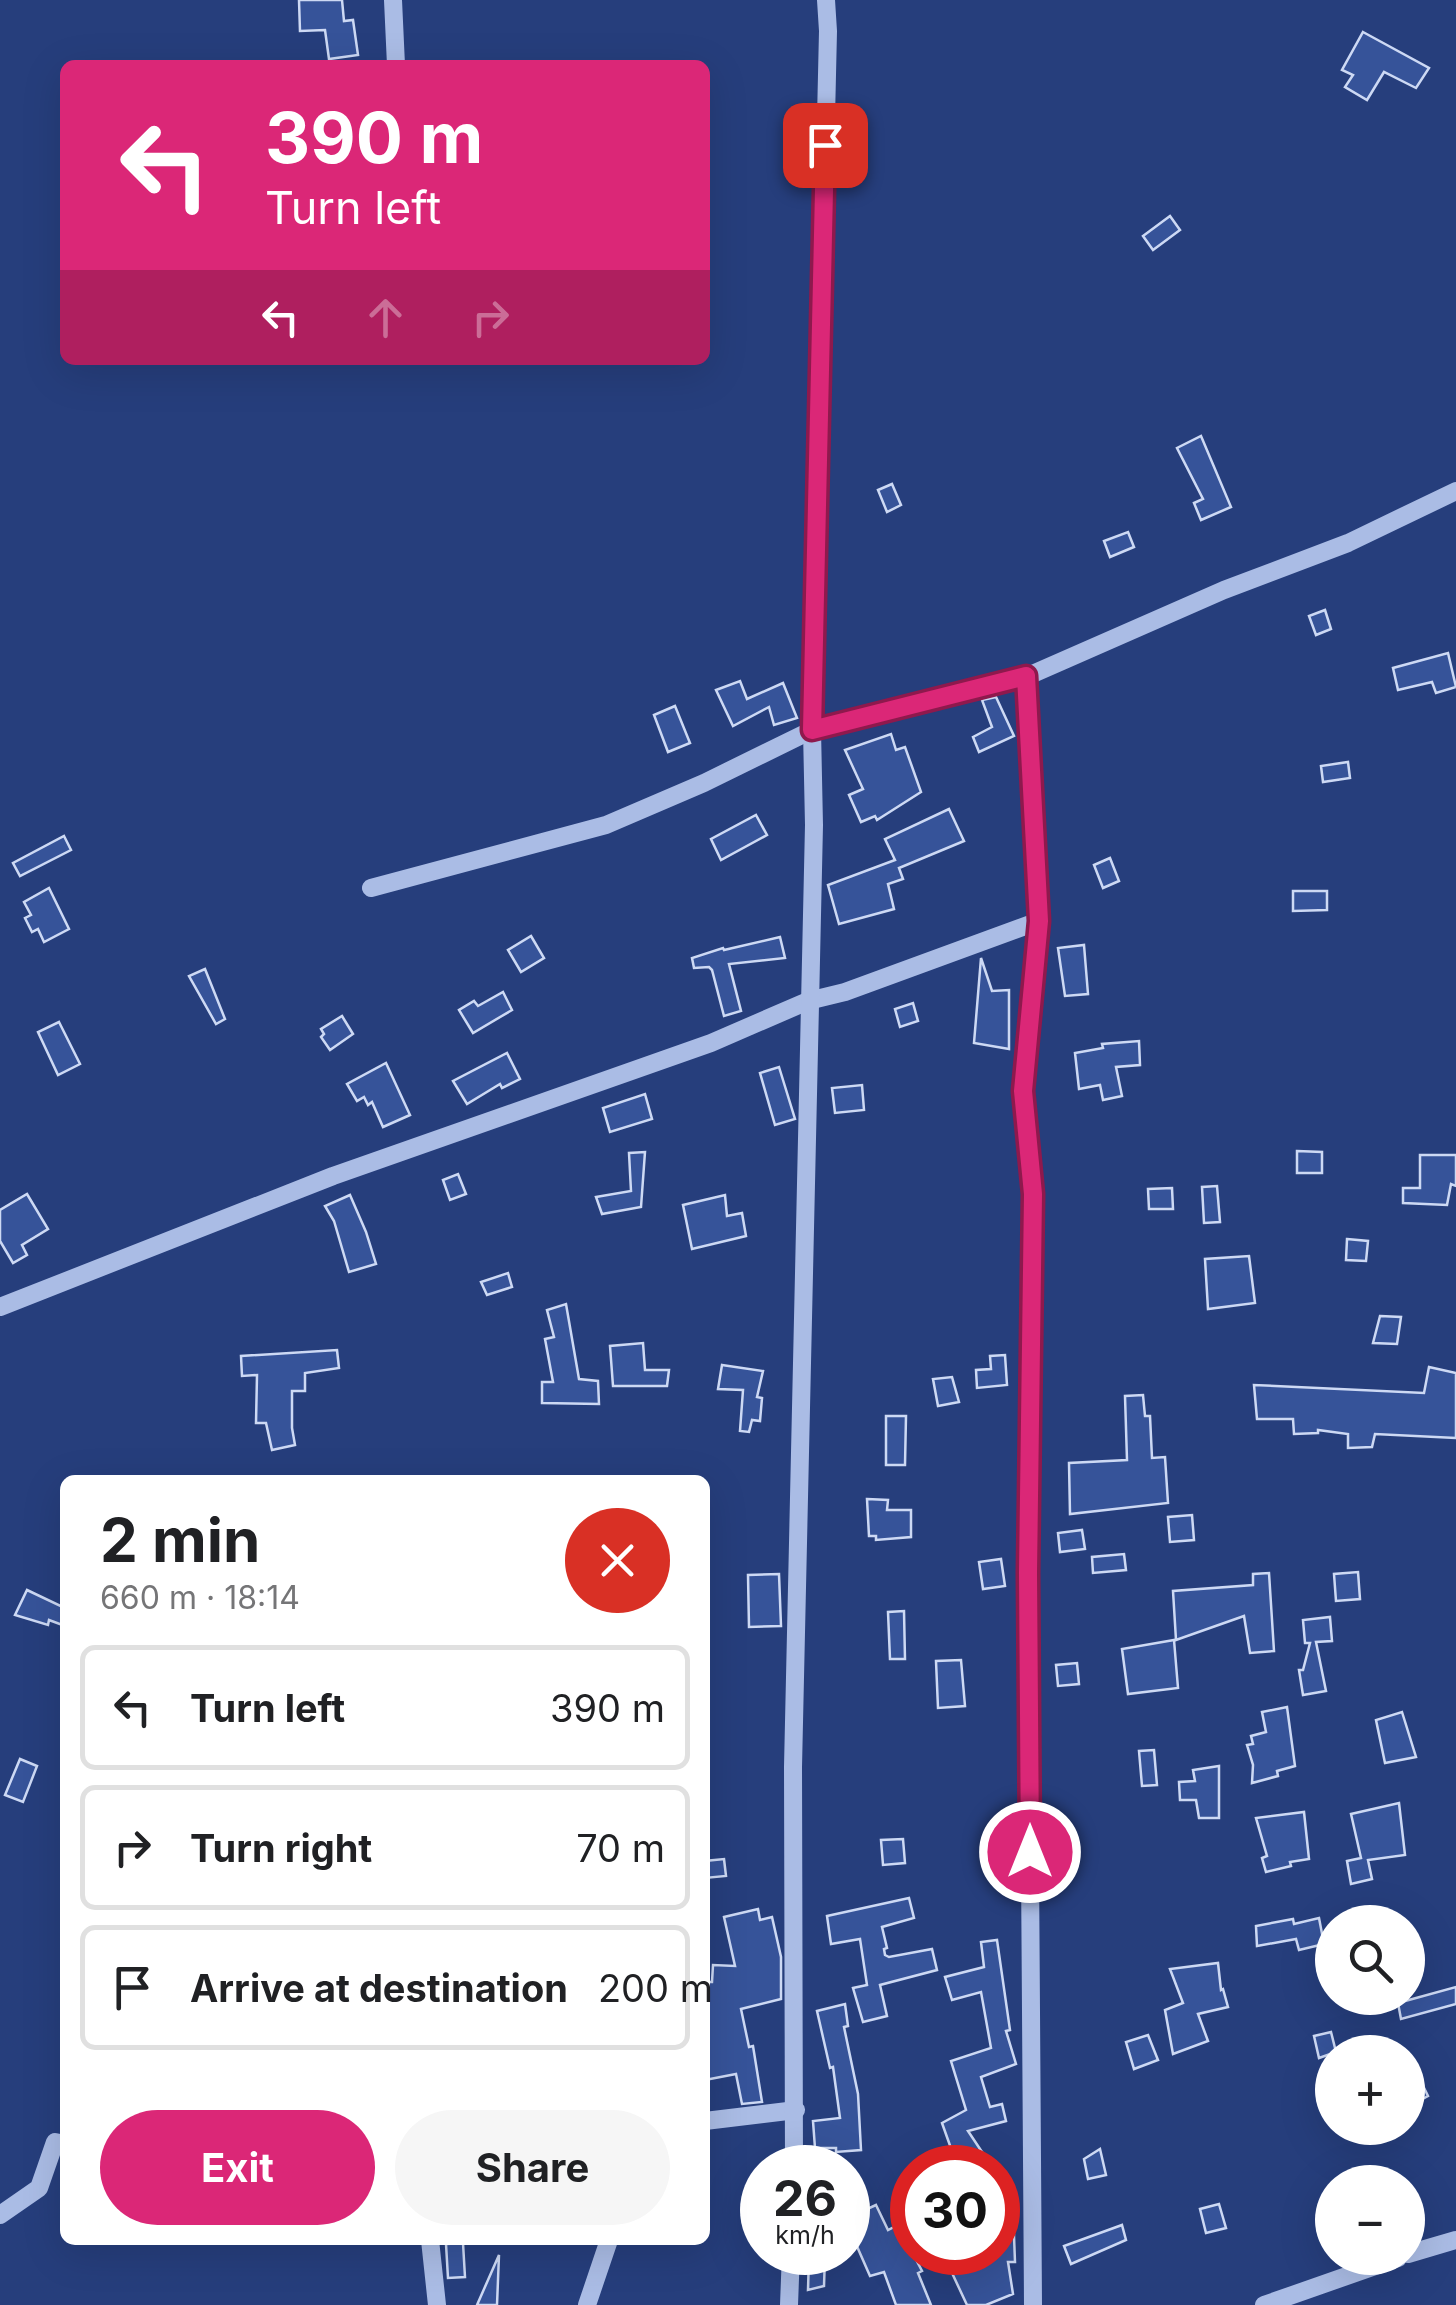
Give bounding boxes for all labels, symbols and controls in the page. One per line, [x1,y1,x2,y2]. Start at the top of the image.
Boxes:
text: 390 m [265,95,483,180]
icon: left [100,100,230,230]
pin [783,103,868,188]
icon: arrive [798,118,853,173]
text: Turn left [265,180,441,235]
icon: left [253,290,308,345]
icon: ahead [358,290,413,345]
icon: right [463,290,518,345]
text: 2 min [100,1504,260,1576]
button: close [565,1508,670,1613]
text: 660 m · 18:14 [100,1578,300,1617]
icon: left [105,1680,160,1735]
text: Turn left [190,1685,345,1731]
text: 390 m [550,1685,665,1731]
position arrow [978,1800,1082,1904]
icon: right [105,1820,160,1875]
text: Turn right [190,1825,372,1871]
text: 70 m [576,1825,665,1871]
map controls [1315,1905,1425,2275]
button: search [1315,1905,1425,2015]
icon: arrive [105,1960,160,2015]
text: Arrive at destination [190,1965,568,2011]
text: 200 m [598,1965,713,2011]
button: + [1315,2035,1425,2145]
button: Exit [100,2110,375,2225]
button: Share [395,2110,670,2225]
speed limit sign: 30 [890,2145,1020,2275]
button: − [1315,2165,1425,2275]
text: 26 [773,2168,837,2228]
text: km/h [775,2220,835,2250]

